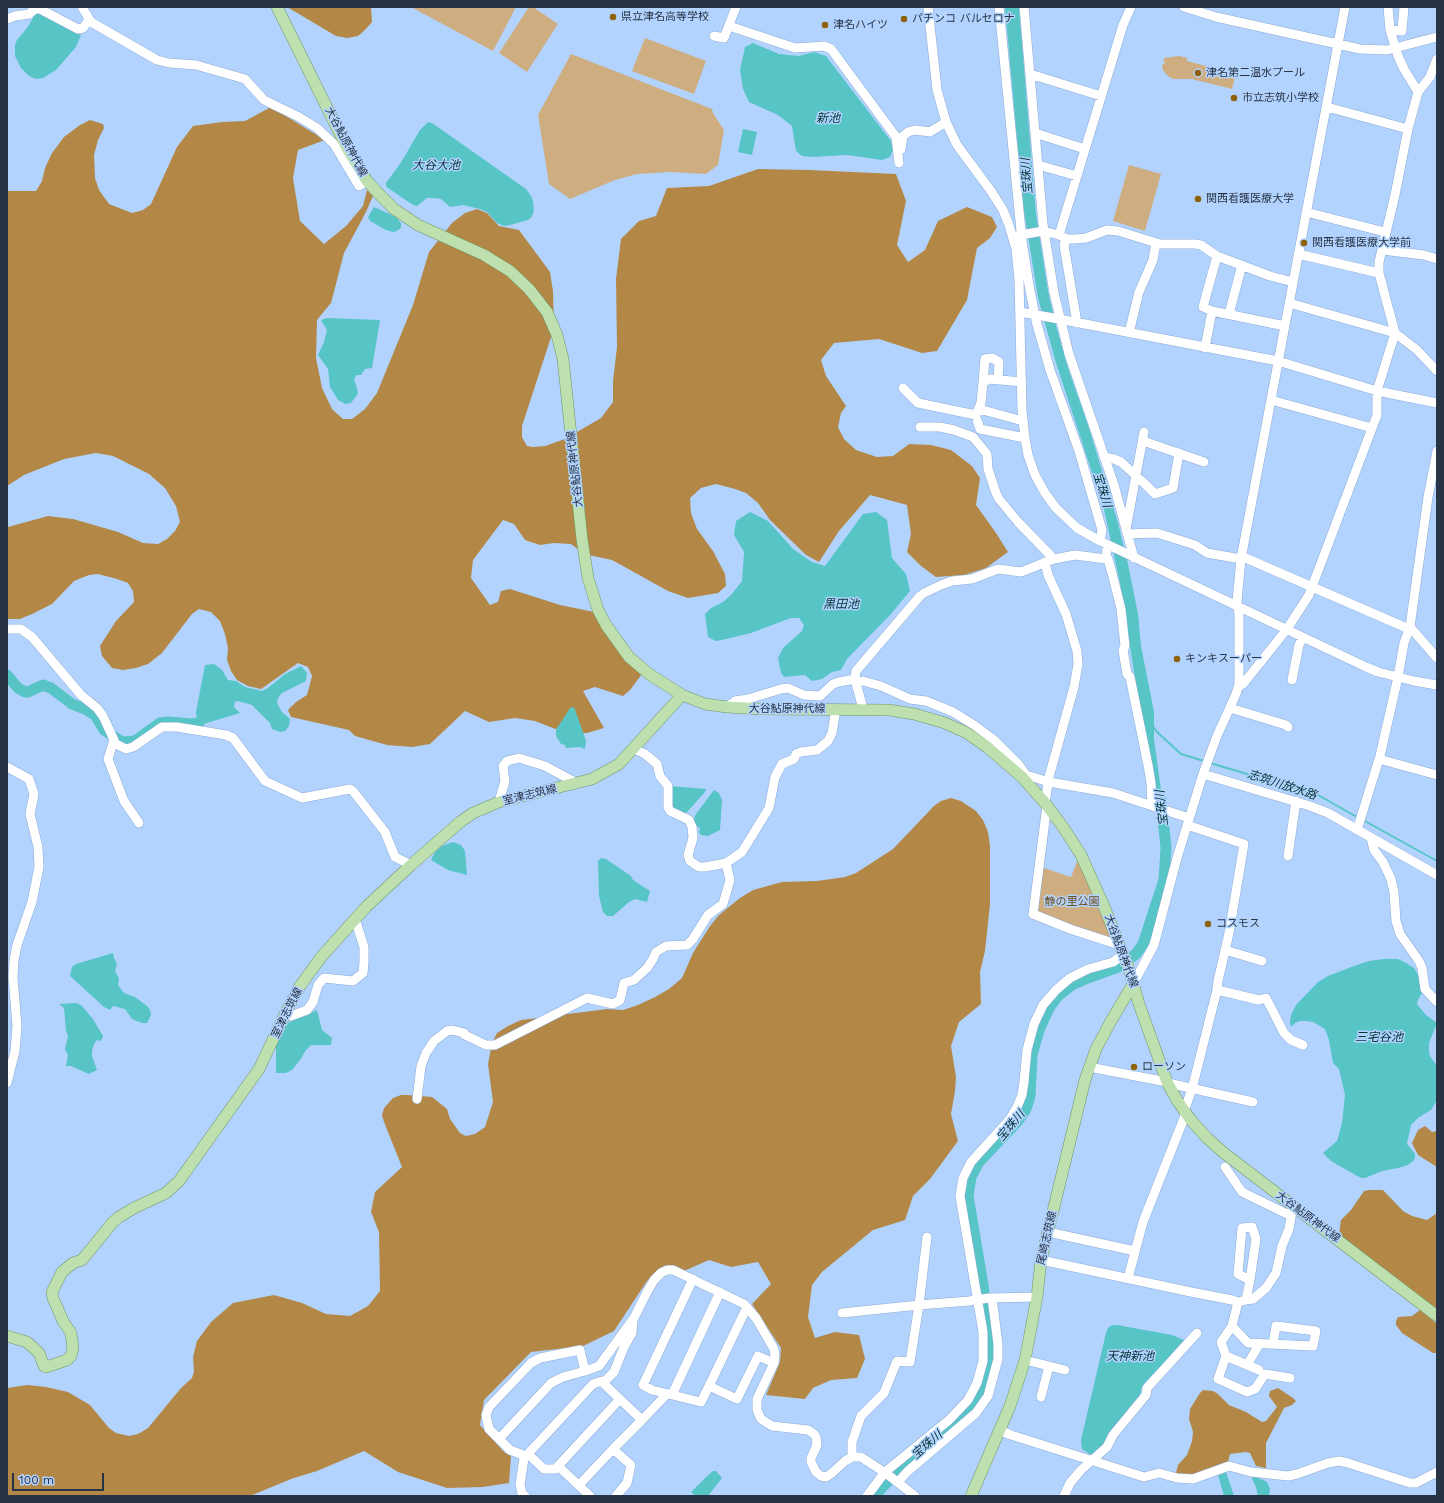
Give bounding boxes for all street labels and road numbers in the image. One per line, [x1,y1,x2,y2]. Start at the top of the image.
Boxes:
street label: 大谷鮎原神代線 [322,105,370,179]
street label: 大谷鮎原神代線 [564,430,586,508]
street label: 大谷鮎原神代線 [749,702,825,716]
street label: 室津志筑線 [502,782,558,808]
street label: 大谷鮎原神代線 [1102,913,1140,989]
street label: 室津志筑線 [269,986,305,1040]
street label: 大谷鮎原神代線 [1273,1189,1343,1245]
street label: 尾崎志筑線 [1034,1210,1060,1266]

